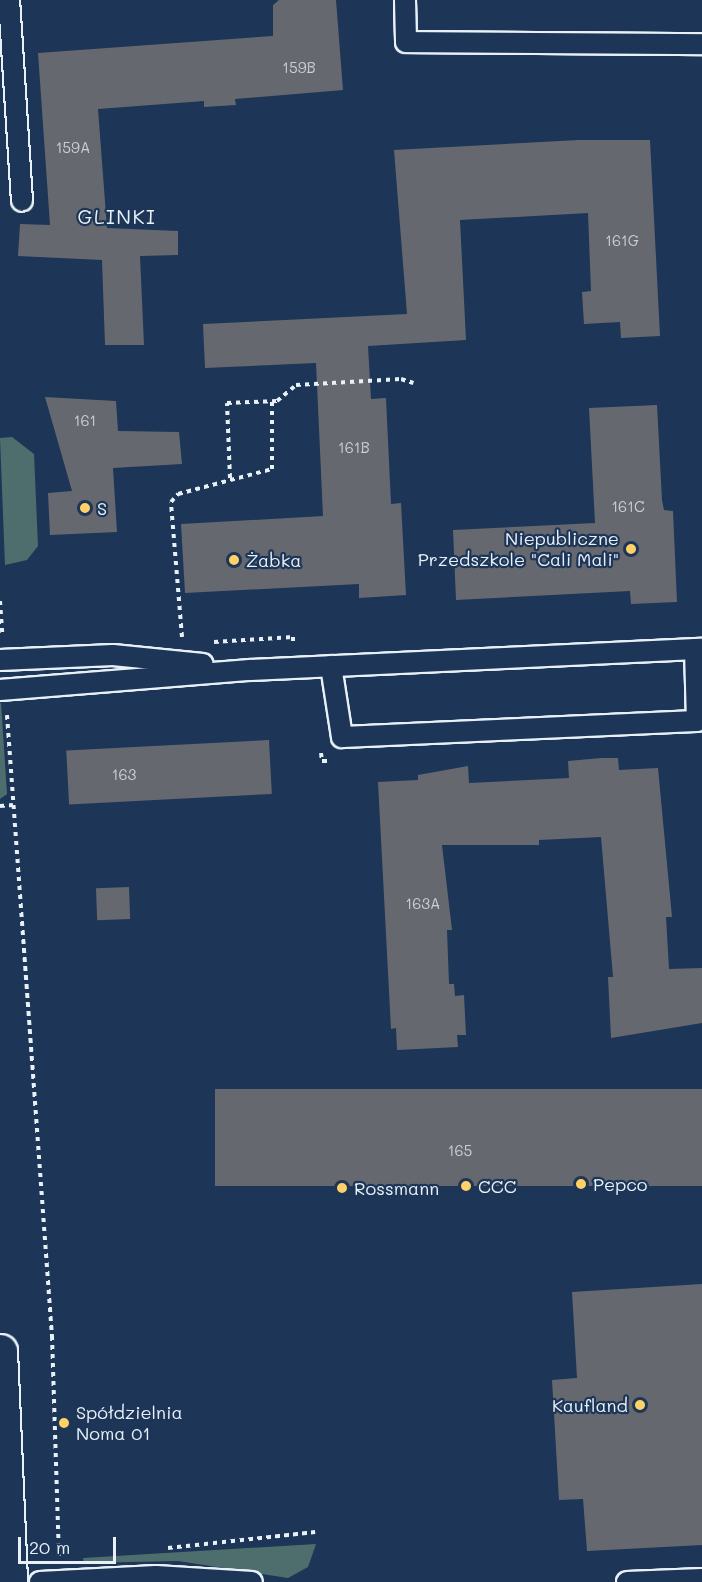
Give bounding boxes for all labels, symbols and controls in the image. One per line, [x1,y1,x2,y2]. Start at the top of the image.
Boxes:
house number: 159B [282,59,316,77]
house number: 159A [56,139,90,157]
district label: GLINKI [78,204,156,228]
house number: 161G [605,232,639,250]
house number: 161 [74,412,96,430]
house number: 161B [338,439,370,457]
place label: S [97,497,107,519]
house number: 161C [611,498,645,516]
marker: S [78,501,92,515]
place label: Niepubliczne Przedszkole "Cali Mali" [418,528,619,570]
marker: Niepubliczne Przedszkole "Cali Mali" [624,542,638,556]
place label: Żabka [246,549,302,571]
marker: Żabka [227,553,241,567]
house number: 163 [112,766,136,784]
house number: 163A [406,895,440,913]
house number: 165 [448,1142,472,1160]
place label: Pepco [593,1173,648,1195]
place label: CCC [478,1175,517,1197]
place label: Rossmann [354,1177,439,1199]
marker: Pepco [574,1177,588,1191]
marker: CCC [459,1179,473,1193]
marker: Rossmann [335,1181,349,1195]
place label: Kaufland [552,1394,628,1416]
marker: Kaufland [633,1398,647,1412]
place label: Spółdzielnia Noma 01 [76,1402,183,1444]
marker: Spółdzielnia Noma 01 [57,1416,71,1430]
scale bar [21,1525,118,1563]
text: 20 m [29,1535,70,1559]

